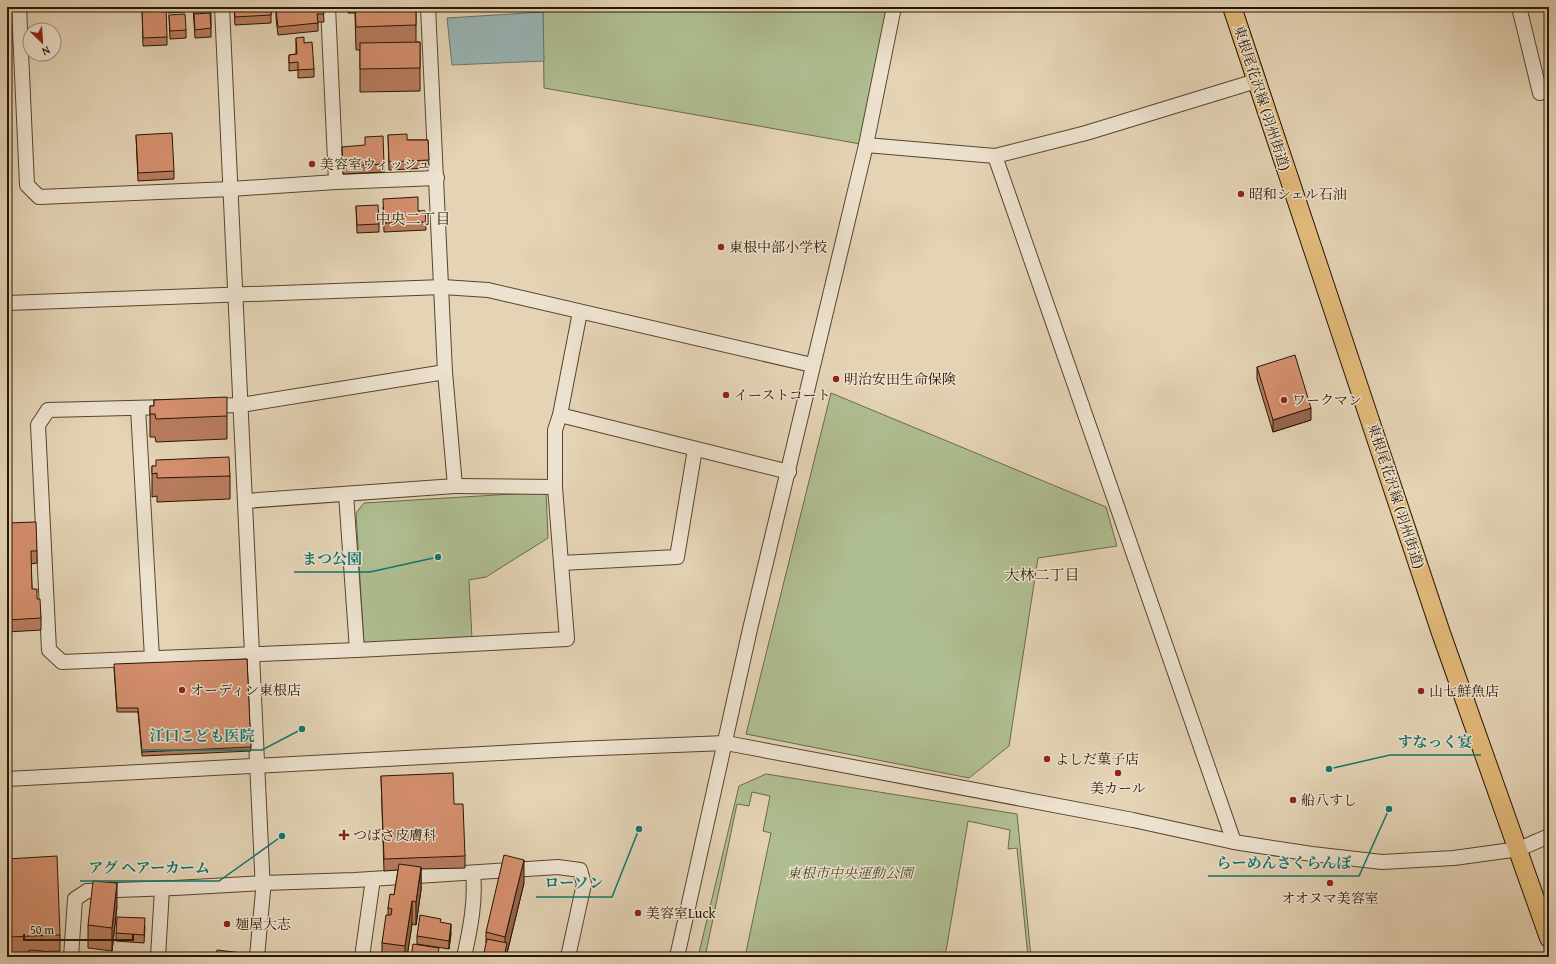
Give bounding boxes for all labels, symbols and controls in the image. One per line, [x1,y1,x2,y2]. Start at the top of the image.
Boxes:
north arrow [22,22,62,62]
street label: 東根尾花沢線 (羽州街道) [1229,23,1295,173]
text: N [39,42,53,60]
place label: 美容室ウィッシュ [320,154,431,174]
marker: 美容室ウィッシュ [307,159,317,169]
place label: 昭和シェル石油 [1249,184,1347,204]
marker: 昭和シェル石油 [1236,189,1246,199]
district label: 中央二丁目 [375,208,451,229]
place label: 東根中部小学校 [729,237,827,257]
marker: 東根中部小学校 [716,242,726,252]
place label: 明治安田生命保険 [844,369,956,389]
marker: 明治安田生命保険 [831,374,841,384]
place label: イーストコート [734,385,831,405]
marker: イーストコート [721,390,731,400]
place label: ワークマン [1292,390,1362,410]
marker: ワークマン [1279,395,1289,405]
street label: 東根尾花沢線 (羽州街道) [1363,421,1429,571]
callout: まつ公園 [294,545,370,572]
text: まつ公園 [302,548,362,569]
district label: 大林二丁目 [1004,564,1080,585]
place label: オーディン東根店 [190,680,301,700]
place label: 山七鮮魚店 [1429,681,1499,701]
marker: オーディン東根店 [177,685,187,695]
marker: 山七鮮魚店 [1416,686,1426,696]
callout: 江口こども医院 [141,723,262,750]
text: 江口こども医院 [149,725,255,746]
callout: すなっく宴 [1390,728,1481,755]
text: すなっく宴 [1397,731,1473,752]
place label: よしだ菓子店 [1055,749,1139,769]
marker: よしだ菓子店 [1042,754,1052,764]
marker: 美カール [1113,768,1123,778]
place label: 美カール [1090,778,1146,798]
place label: 船八すし [1301,790,1357,810]
marker: 船八すし [1288,795,1298,805]
place label: つばさ皮膚科 [353,825,437,845]
marker: つばさ皮膚科 [338,829,350,841]
callout: らーめんさくらんぼ [1208,849,1359,876]
text: らーめんさくらんぼ [1216,852,1352,873]
callout: アグ ヘアーカーム [80,854,219,881]
text: アグ ヘアーカーム [88,857,210,878]
park label: 東根市中央運動公園 [787,863,915,883]
callout: ローソン [536,870,612,897]
text: ローソン [544,872,604,893]
marker: オオヌマ美容室 [1325,878,1335,888]
place label: オオヌマ美容室 [1281,888,1379,908]
place label: 美容室Luck [646,903,716,923]
marker: 美容室Luck [633,908,643,918]
place label: 麺屋大志 [235,914,291,934]
scale bar [24,916,133,942]
marker: 麺屋大志 [222,919,232,929]
text: 50 m [30,921,54,938]

